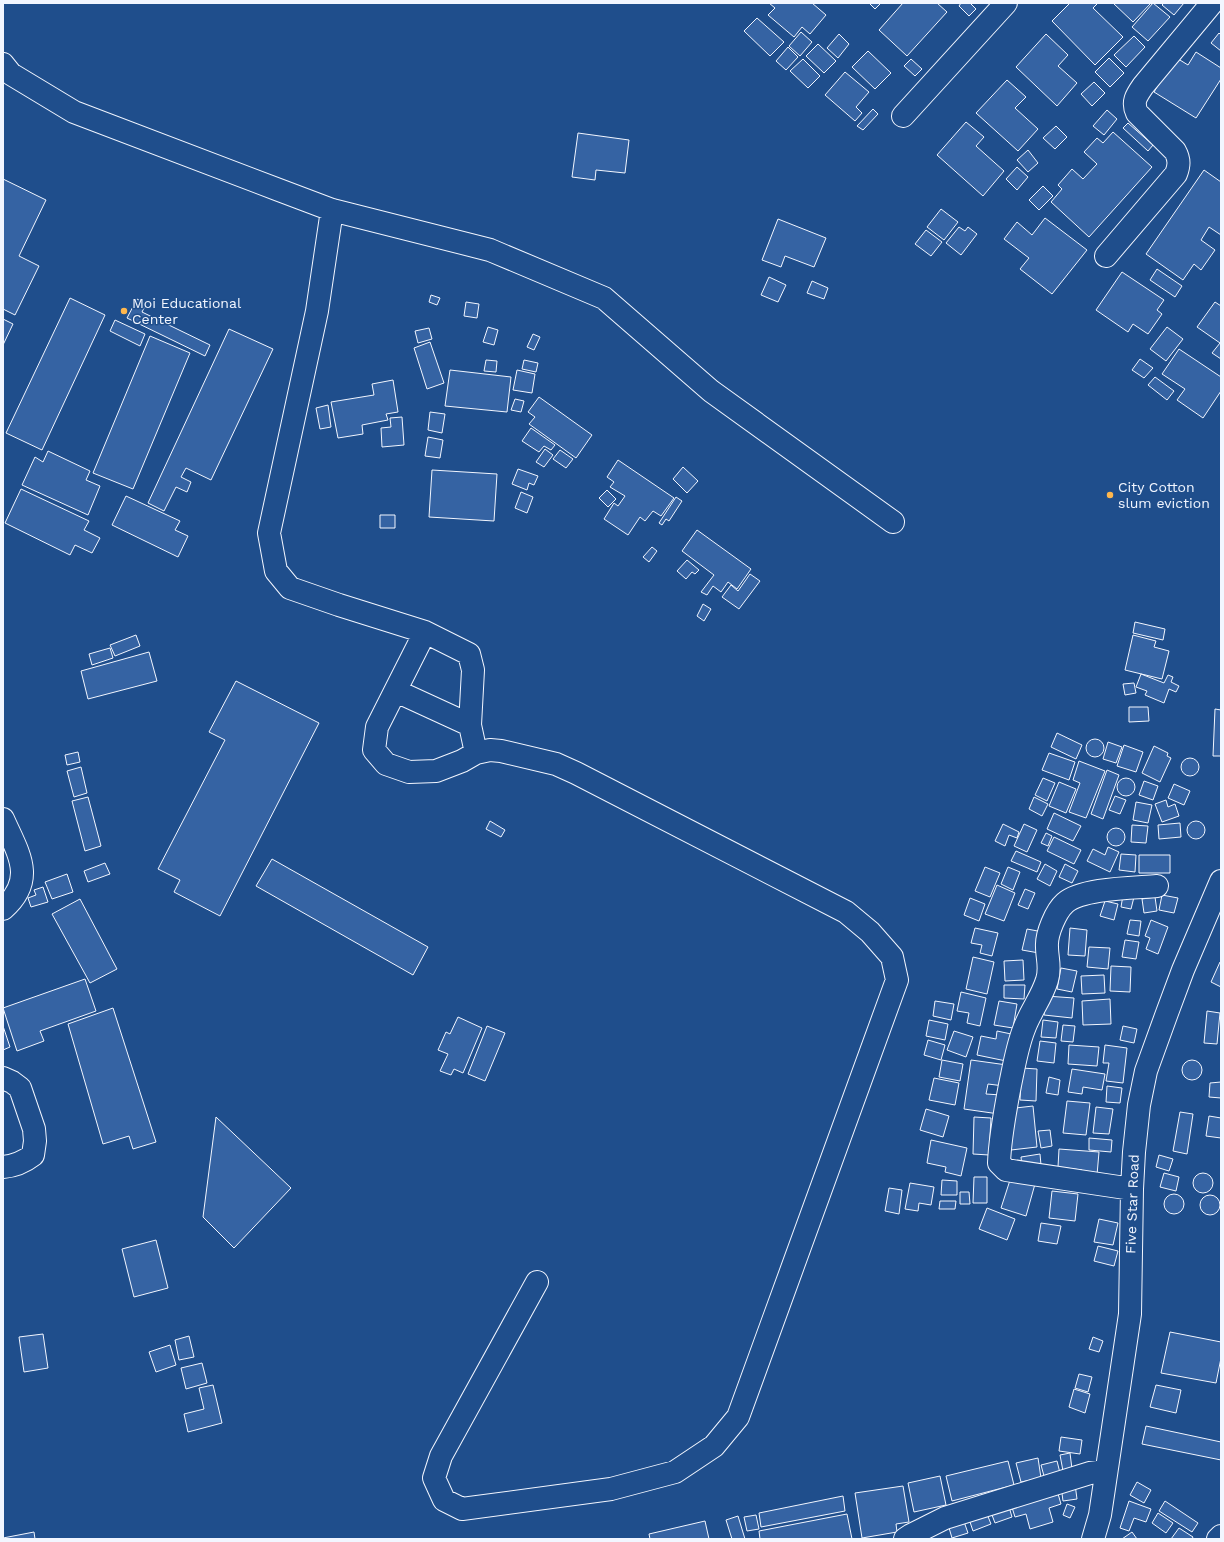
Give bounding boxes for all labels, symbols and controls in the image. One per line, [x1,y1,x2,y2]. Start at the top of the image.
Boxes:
place label: Moi Educational Center [132,295,242,327]
marker: Moi Educational Center [119,306,129,316]
place label: City Cotton slum eviction [1118,479,1210,511]
marker: City Cotton slum eviction [1105,490,1115,500]
street label: Five Star Road [1122,1154,1142,1254]

